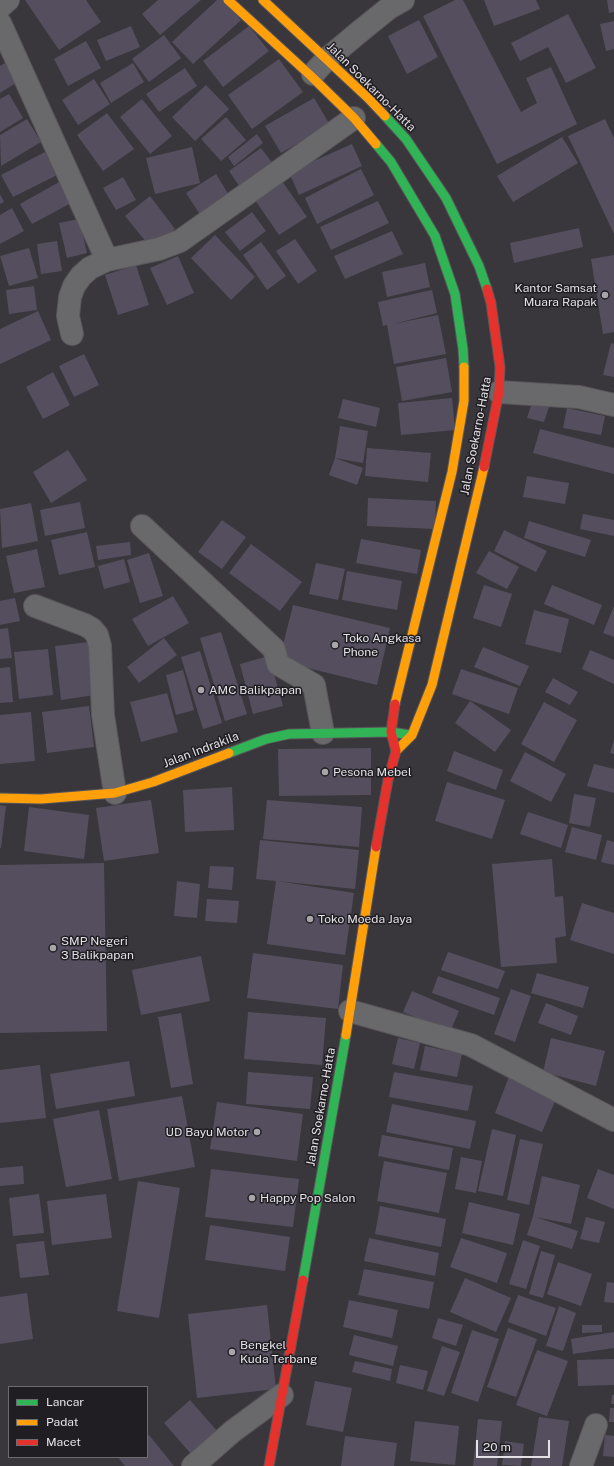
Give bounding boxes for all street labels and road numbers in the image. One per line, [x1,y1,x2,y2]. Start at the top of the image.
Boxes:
street label: Jalan Soekarno-Hatta [323,39,419,135]
street label: Jalan Soekarno-Hatta [457,376,495,496]
street label: Jalan Indrakila [161,729,241,771]
street label: Jalan Soekarno-Hatta [303,1047,339,1167]

